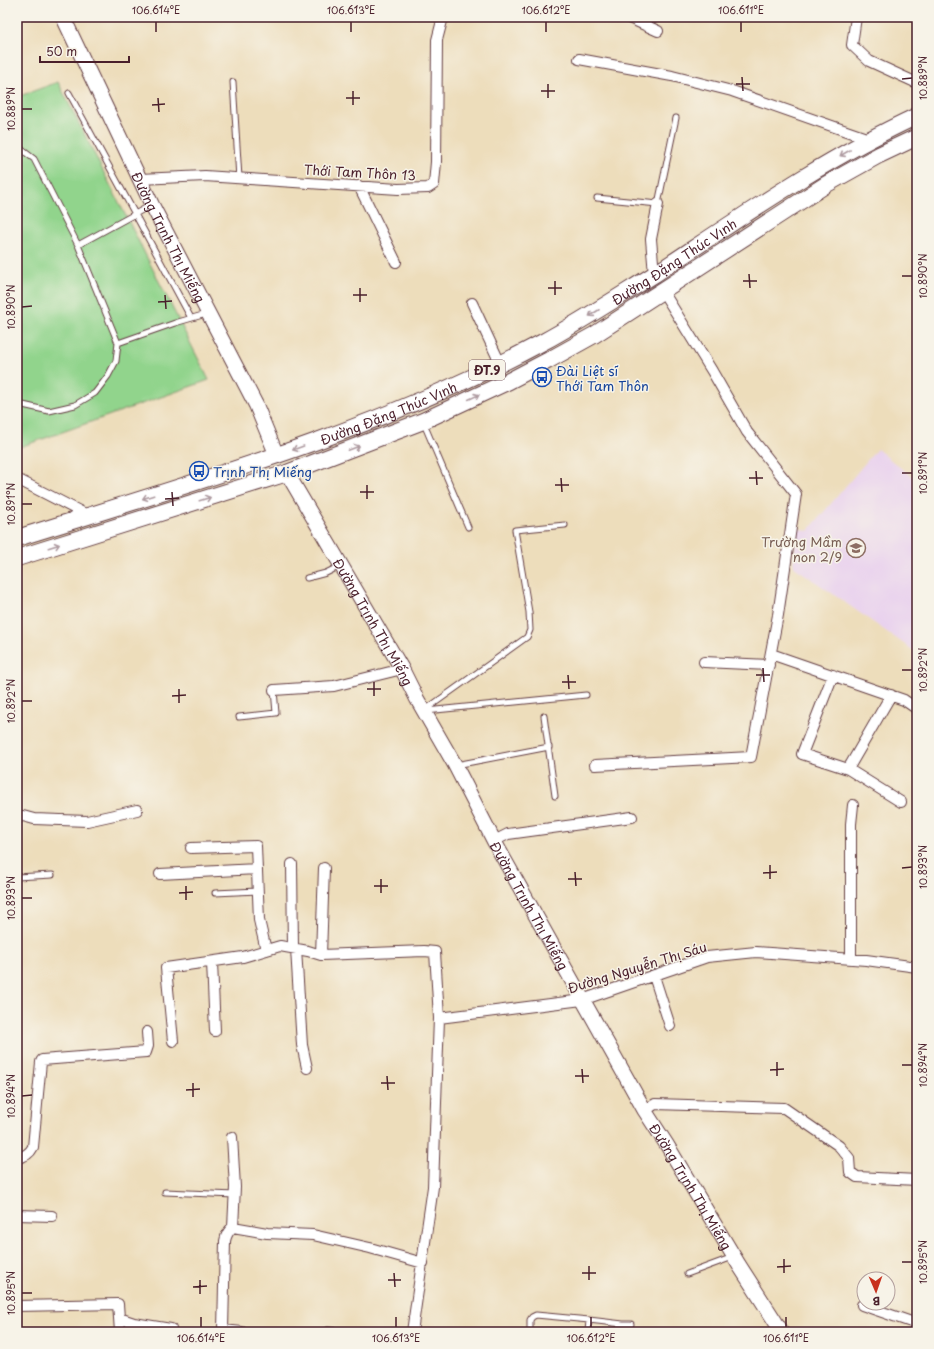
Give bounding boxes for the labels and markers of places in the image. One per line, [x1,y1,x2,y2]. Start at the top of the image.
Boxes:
place label: Đài Liệt sĩ Thới Tam Thôn [556,361,649,395]
bus stop icon: Đài Liệt sĩ Thới Tam Thôn [531,366,553,388]
bus stop icon: Trịnh Thị Miếng [188,460,210,482]
place label: Trịnh Thị Miếng [213,462,312,481]
place label: Trường Mầm non 2/9 [761,532,842,566]
school or university icon: Trường Mầm non 2/9 [845,537,867,559]

